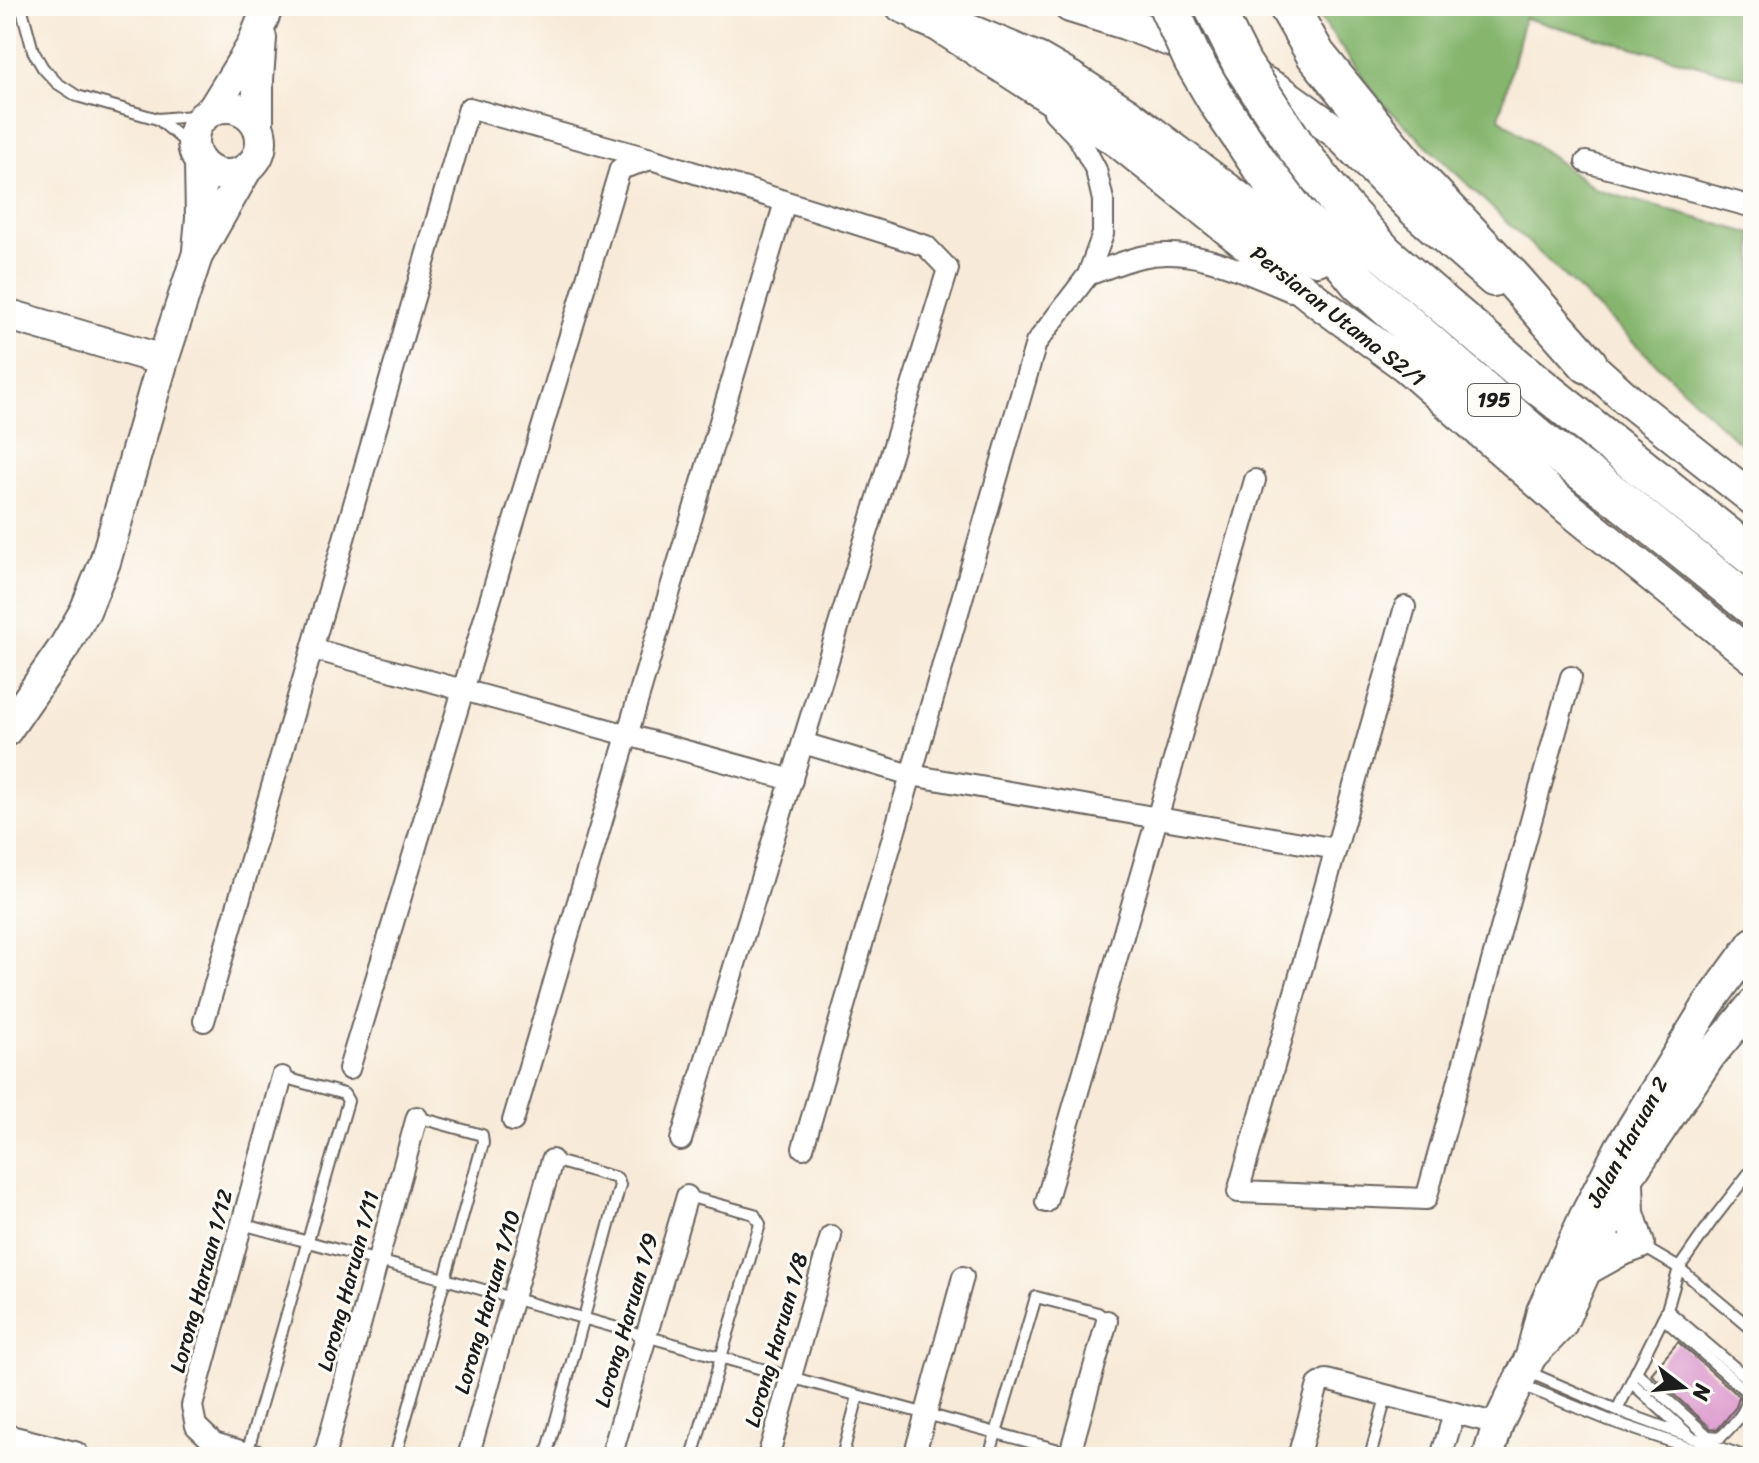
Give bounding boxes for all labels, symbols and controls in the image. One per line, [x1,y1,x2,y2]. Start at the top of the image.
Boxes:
street label: Persiaran Utama S2/1 [1242,235,1434,397]
road number: 195 [1468,384,1520,416]
street label: Jalan Haruan 2 [1574,1069,1679,1216]
street label: Lorong Haruan 1/12 [158,1184,244,1377]
street label: Lorong Haruan 1/11 [305,1186,391,1376]
street label: Lorong Haruan 1/10 [442,1205,532,1399]
street label: Lorong Haruan 1/9 [582,1228,670,1412]
street label: Lorong Haruan 1/8 [732,1248,820,1432]
north arrow [1643,1347,1723,1427]
text: N [1681,1379,1723,1406]

